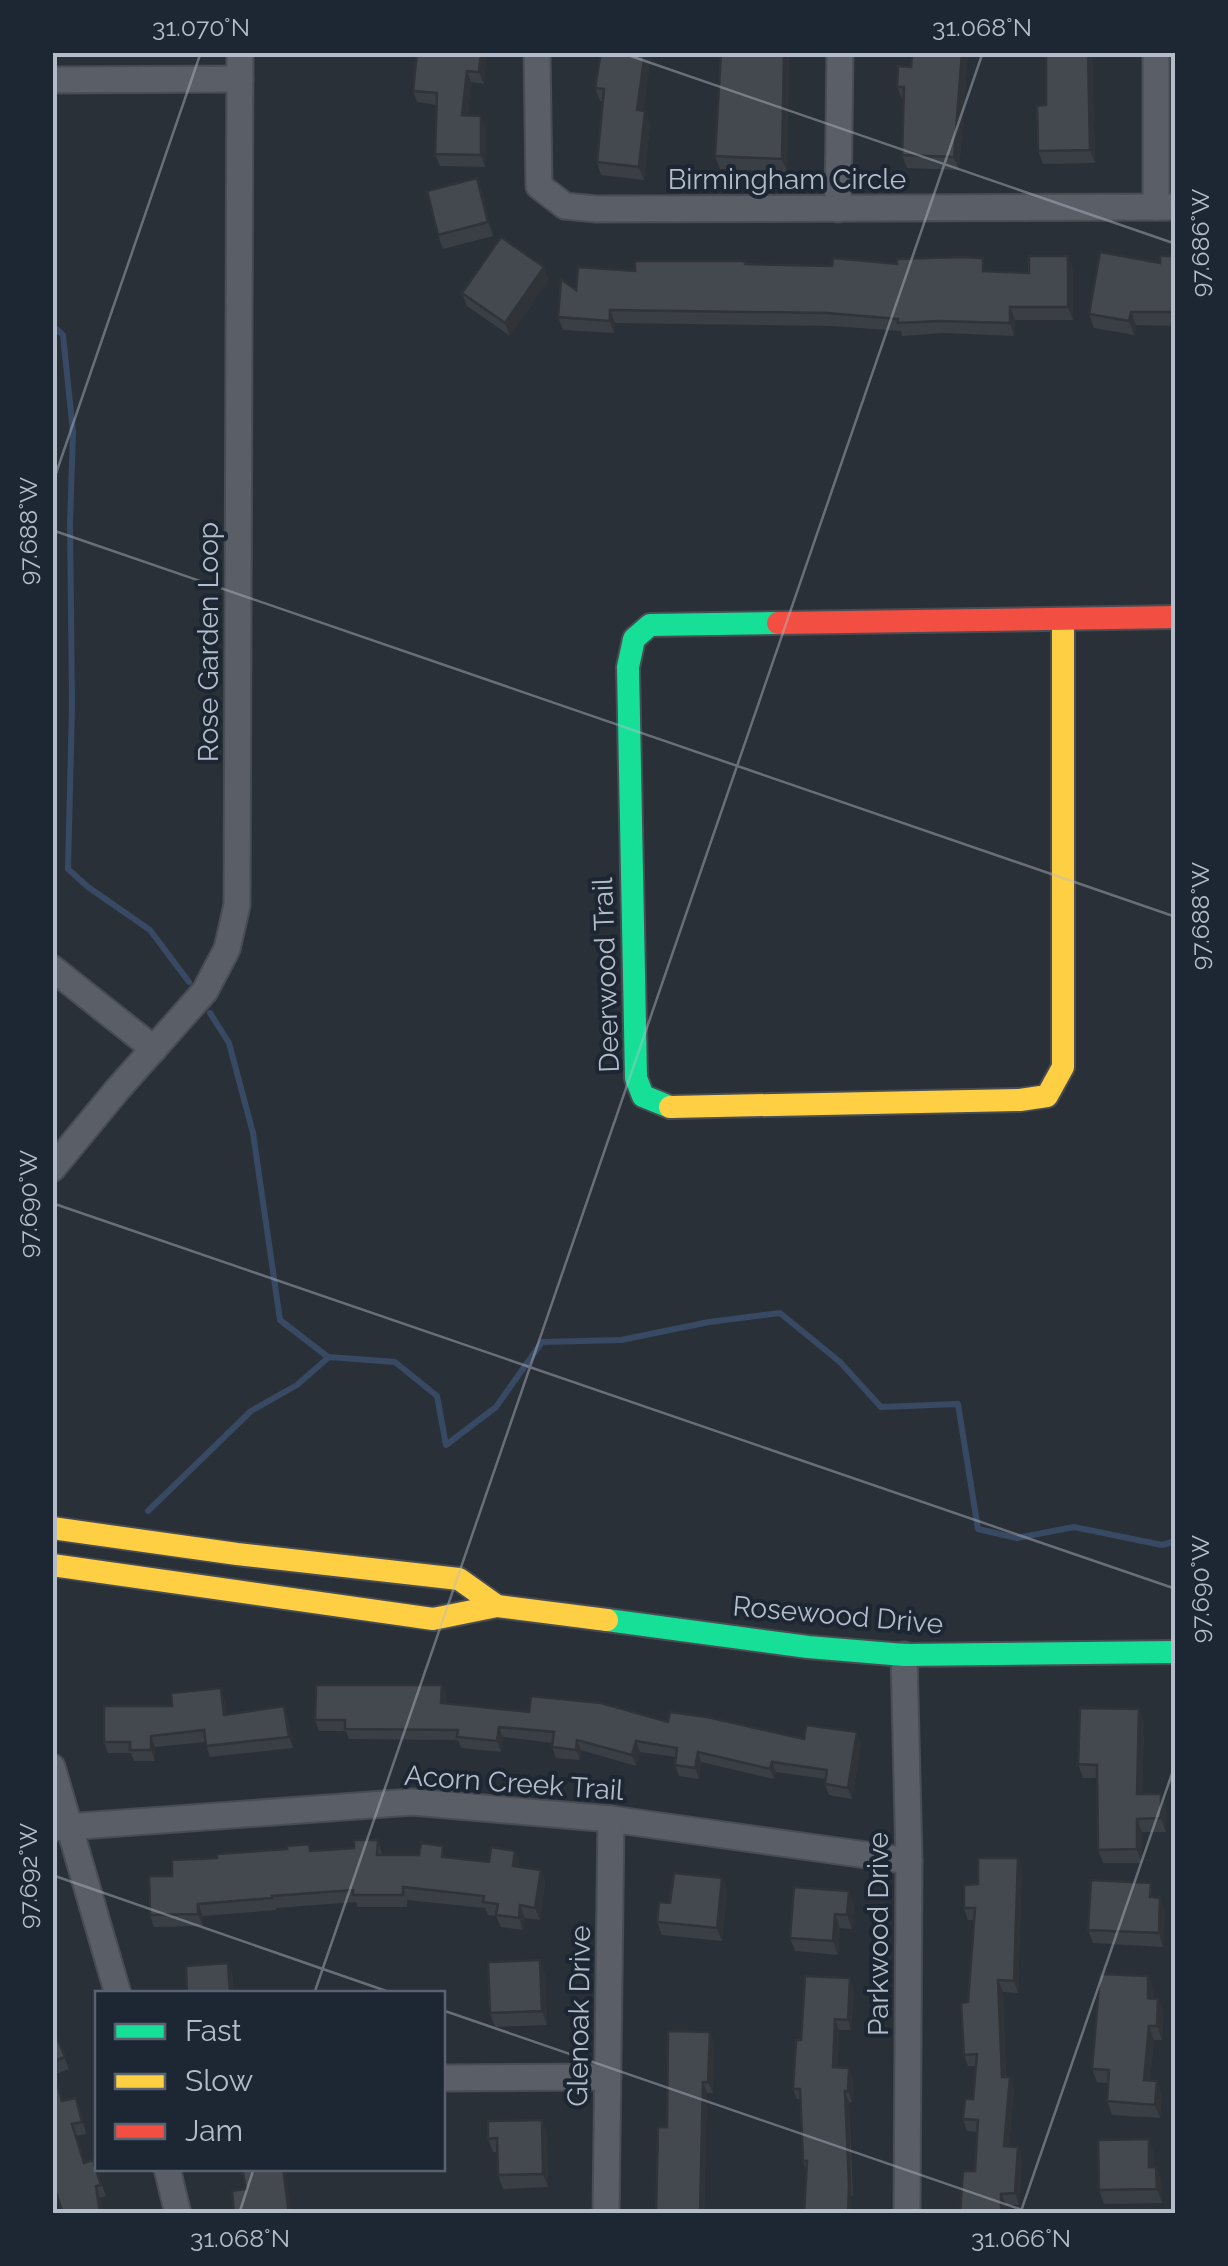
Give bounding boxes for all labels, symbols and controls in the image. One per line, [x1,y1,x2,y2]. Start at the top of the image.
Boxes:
text: 31.070°N [152,12,250,42]
text: 31.068°N [932,12,1032,42]
street label: Birmingham Circle [668,163,906,196]
text: 97.686°W [1185,189,1215,297]
text: 97.688°W [13,477,43,585]
street label: Rose Garden Loop [192,522,225,762]
text: 97.688°W [1185,862,1215,970]
street label: Deerwood Trail [586,876,626,1073]
text: 97.690°W [13,1150,43,1258]
text: 97.690°W [1185,1535,1215,1643]
street label: Rosewood Drive [731,1589,945,1641]
street label: Acorn Creek Trail [403,1759,625,1807]
text: 97.692°W [13,1823,43,1929]
street label: Parkwood Drive [862,1832,895,2036]
street label: Glenoak Drive [561,1925,597,2107]
legend [95,1991,445,2171]
text: Fast [185,2013,242,2048]
text: Slow [185,2063,253,2098]
text: Jam [185,2113,243,2148]
text: 31.068°N [190,2223,290,2253]
text: 31.066°N [971,2223,1071,2253]

